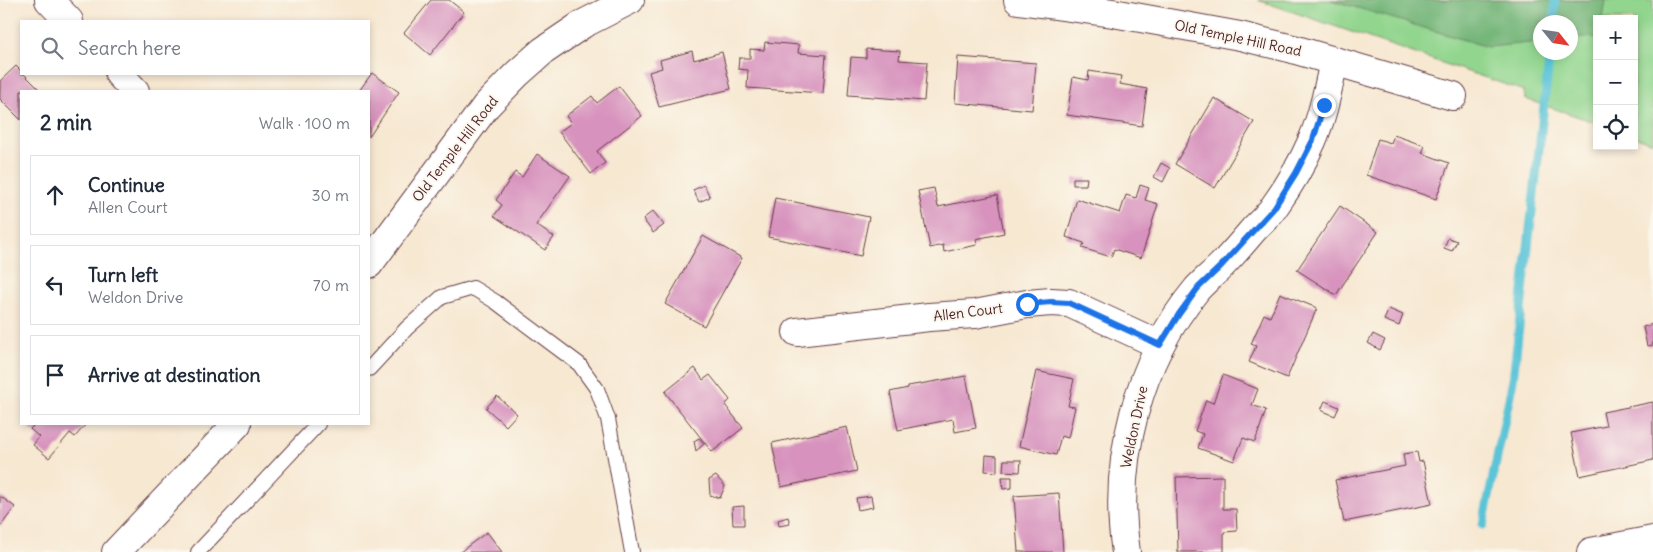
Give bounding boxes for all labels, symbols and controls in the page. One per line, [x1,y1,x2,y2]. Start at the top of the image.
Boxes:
north arrow [1533,15,1578,60]
map controls [1593,15,1638,150]
button: + [1593,15,1638,60]
street label: Old Temple Hill Road [1173,16,1303,60]
search box [20,20,370,75]
icon: search [38,34,66,62]
text: Search here [78,36,181,60]
button: − [1593,60,1638,105]
street label: Old Temple Hill Road [408,93,502,205]
route end [1313,94,1336,117]
button: locate [1593,105,1638,150]
text: 2 min [40,109,92,136]
text: Walk · 100 m [259,113,350,133]
text: Continue [88,173,165,197]
icon: ahead [41,181,69,209]
text: 30 m [312,185,349,205]
text: Allen Court [88,197,168,217]
text: Turn left [88,263,158,287]
icon: left [41,271,69,299]
text: 70 m [313,275,349,295]
text: Weldon Drive [88,287,183,307]
route start [1016,293,1039,316]
street label: Allen Court [932,299,1004,325]
icon: arrive [41,361,69,389]
text: Arrive at destination [88,363,261,387]
street label: Weldon Drive [1117,384,1151,470]

